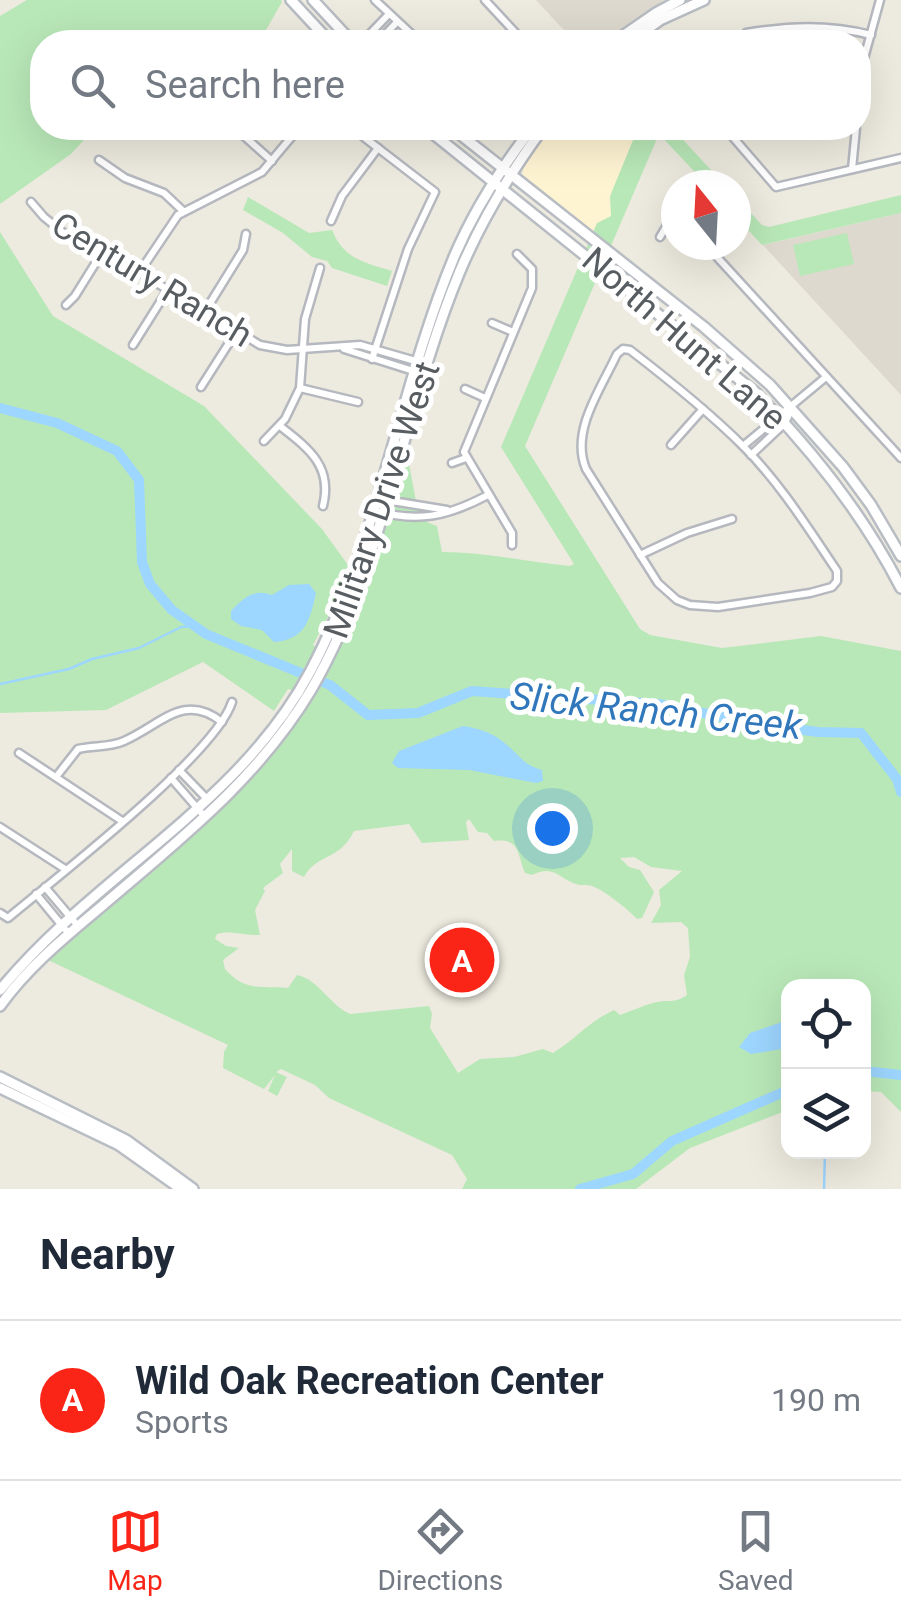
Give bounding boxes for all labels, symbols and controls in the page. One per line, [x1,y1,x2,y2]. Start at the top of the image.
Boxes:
search box [30,30,871,140]
icon: search [65,58,120,113]
text: Search here [145,63,345,107]
north arrow [661,170,751,260]
street label: Century Ranch [44,204,260,356]
street label: North Hunt Lane [574,239,794,439]
street label: Military Drive West [315,356,449,644]
water label: Slick Ranch Creek [508,674,805,748]
your location [527,803,578,854]
pin: A [430,922,494,998]
map controls [781,979,871,1159]
button: locate [781,979,871,1069]
button: layers [781,1069,871,1159]
text: Nearby [40,1230,175,1279]
text: Wild Oak Recreation Center [135,1359,604,1403]
text: A [62,1381,83,1419]
text: 190 m [771,1381,861,1419]
text: Sports [135,1403,229,1441]
tab: Map [107,1504,163,1597]
tab: Directions [377,1504,503,1597]
tab: Saved [718,1504,794,1597]

